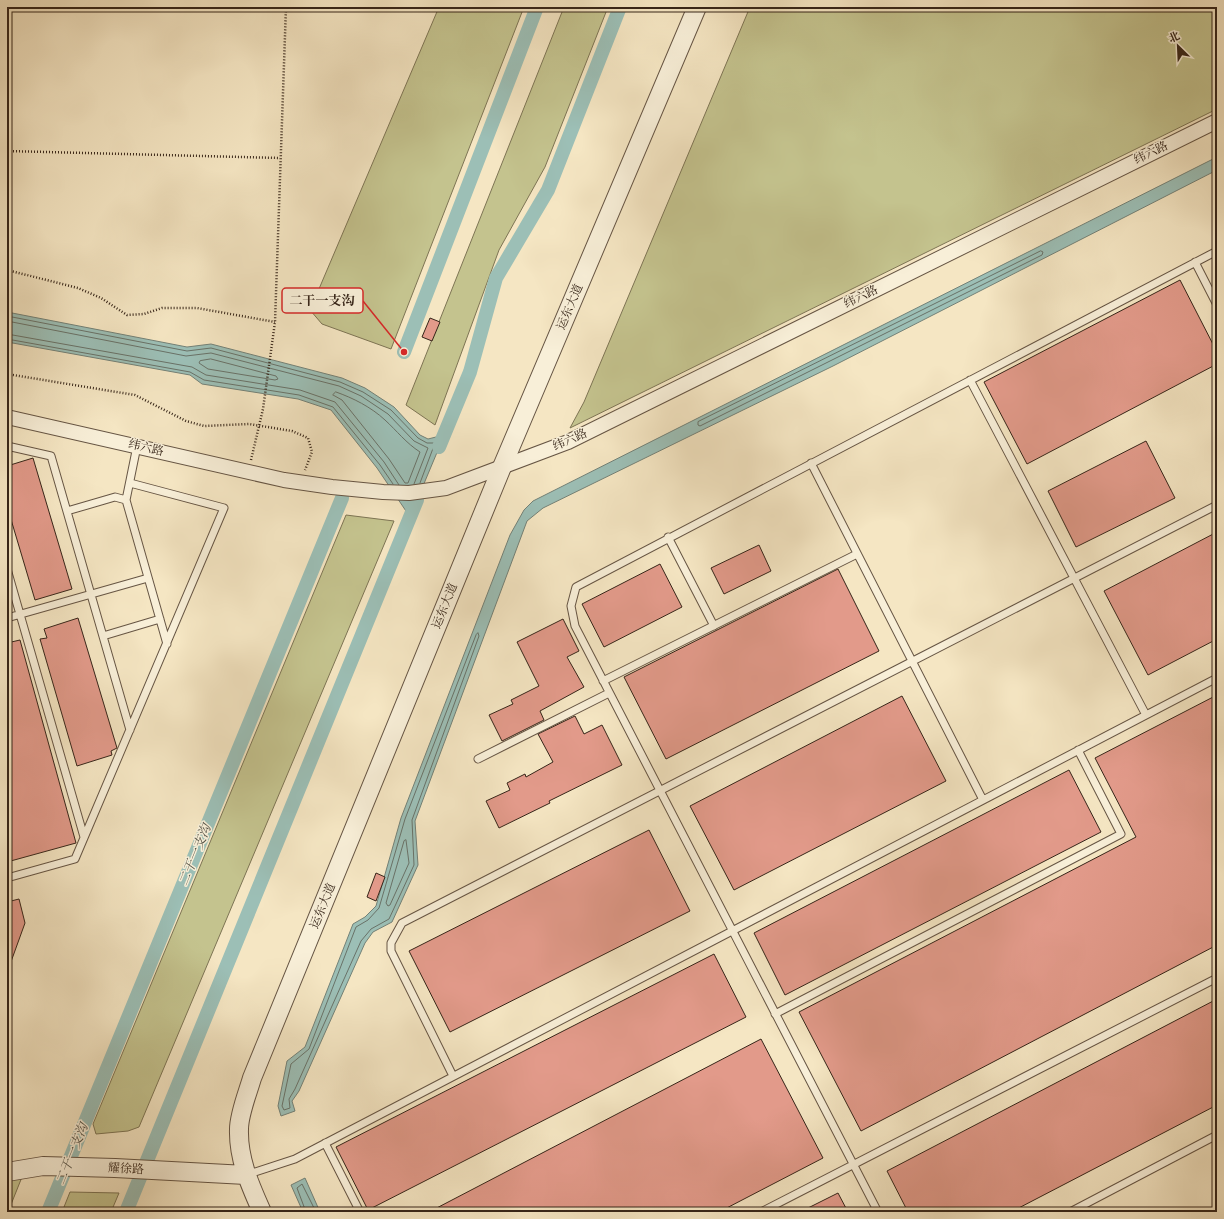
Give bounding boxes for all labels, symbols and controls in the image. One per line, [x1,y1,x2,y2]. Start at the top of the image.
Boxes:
north arrow [1158,26,1198,66]
text: 北 [1166,29,1182,45]
street label: 纬六路 [1132,138,1170,168]
street label: 运东大道 [554,282,586,332]
street label: 纬六路 [842,282,880,312]
callout: 二干一支沟 [282,288,363,313]
text: 二干一支沟 [289,293,355,309]
street label: 纬六路 [550,426,590,454]
street label: 纬六路 [127,437,165,459]
street label: 运东大道 [429,581,461,631]
water label: 二干一支沟 [175,820,215,888]
street label: 运东大道 [307,881,339,931]
water label: 二干一支沟 [52,1119,92,1187]
street label: 耀徐路 [108,1161,144,1177]

